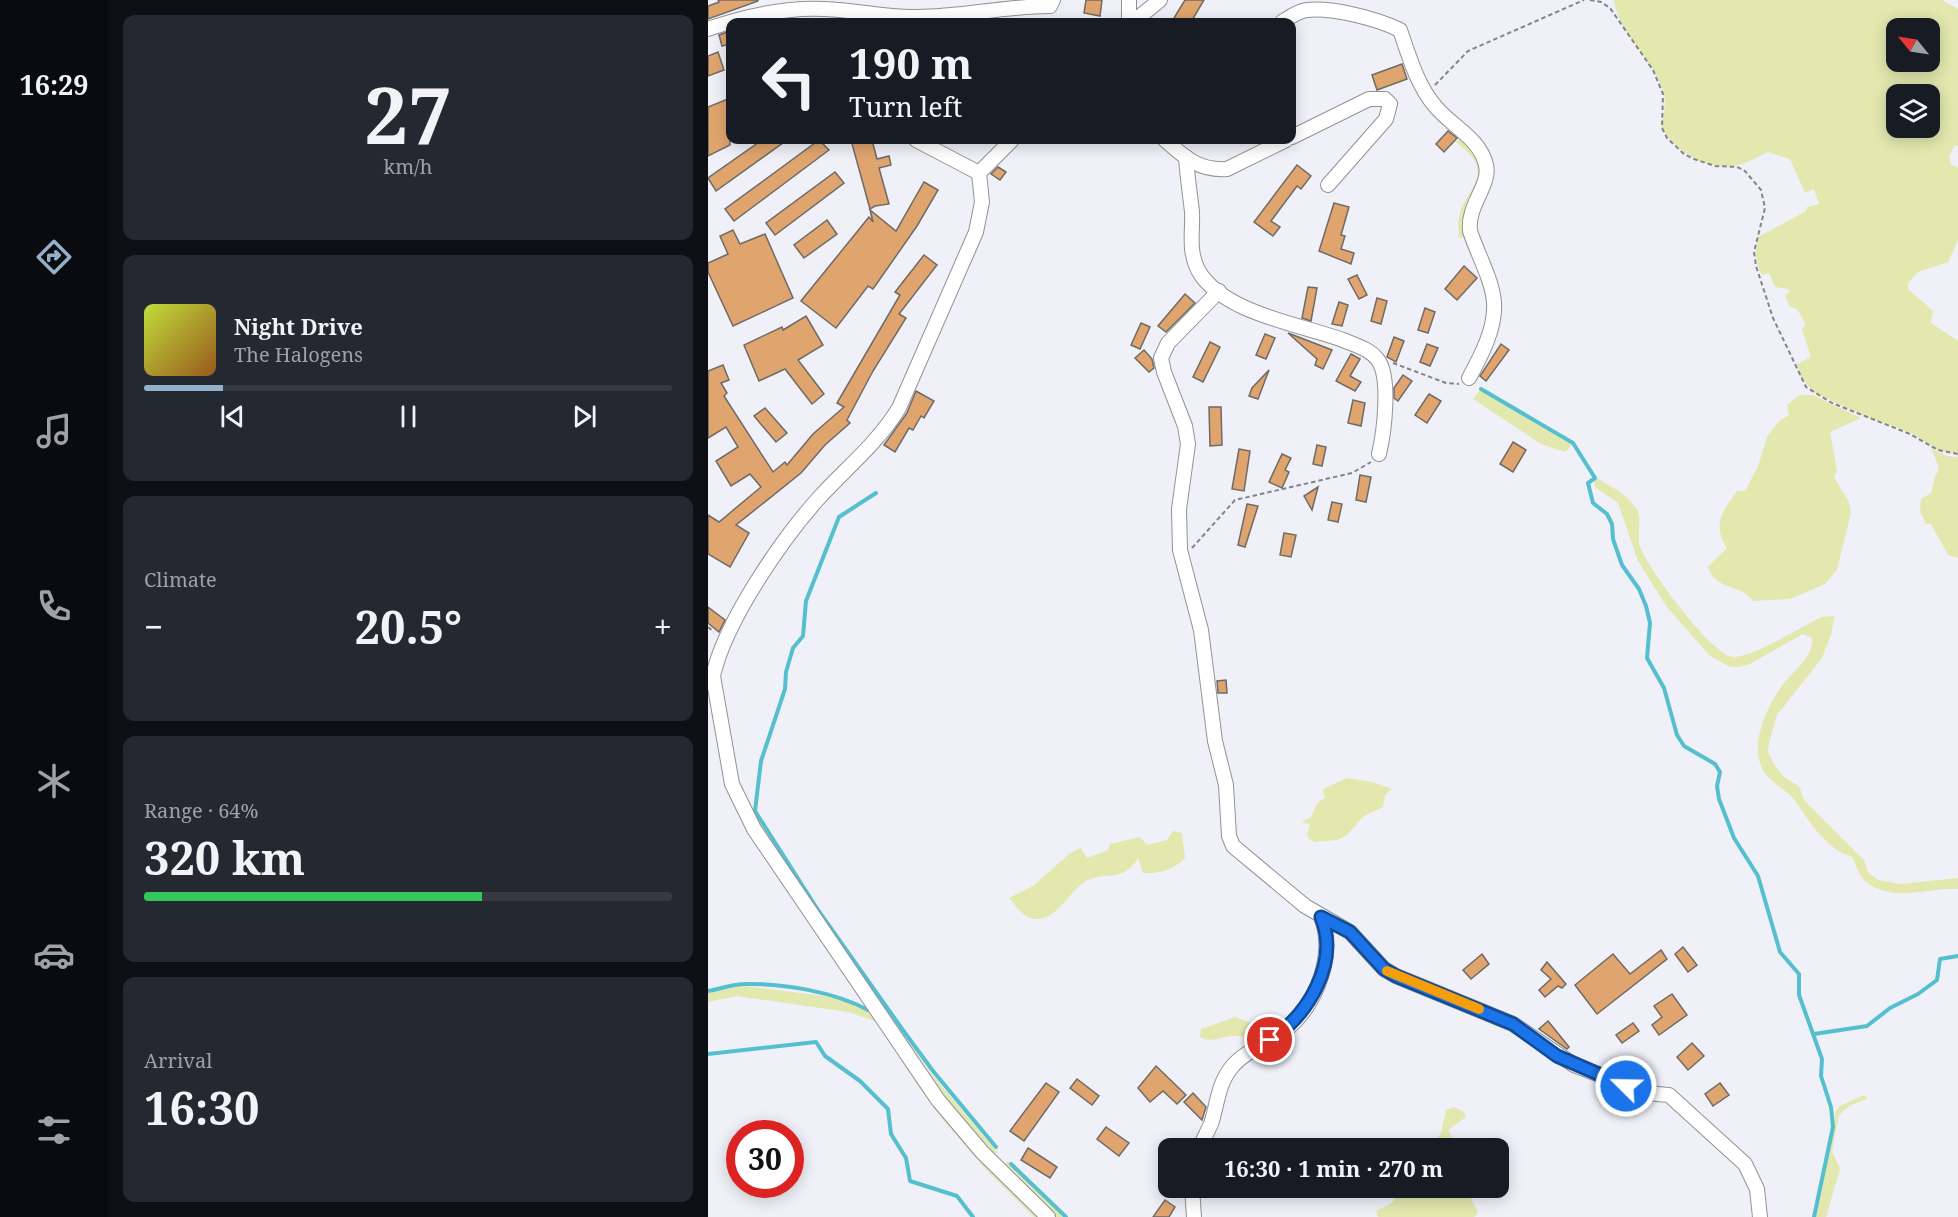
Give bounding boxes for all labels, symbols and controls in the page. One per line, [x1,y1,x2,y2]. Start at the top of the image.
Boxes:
north arrow [1886,18,1940,72]
map controls [1886,18,1940,138]
text: 190 m [849,34,973,91]
icon: left [750,42,828,120]
text: 27 [364,61,452,167]
text: 16:29 [19,66,89,103]
button: layers [1886,84,1940,138]
text: Turn left [849,88,962,125]
text: km/h [383,153,433,180]
icon: directions [33,236,75,278]
text: Night Drive [234,311,363,341]
text: The Halogens [234,341,363,368]
icon: previous [216,400,249,433]
icon: pause [392,400,425,433]
icon: next [568,400,601,433]
icon: music [33,410,75,452]
text: Climate [144,566,217,593]
icon: phone [33,585,75,627]
text: 20.5° [355,596,462,657]
text: − [144,604,163,649]
text: + [654,604,672,649]
icon: climate [33,760,75,802]
text: Range · 64% [144,797,258,824]
text: 320 km [144,827,305,888]
icon: car [33,934,75,976]
pin [1244,1014,1295,1065]
icon: arrive [1253,1023,1286,1056]
text: Arrival [144,1047,212,1074]
position arrow [1594,1054,1658,1118]
text: 16:30 [144,1077,259,1138]
icon: filters [33,1109,75,1151]
speed limit sign: 30 [726,1120,804,1198]
text: 16:30 · 1 min · 270 m [1224,1153,1443,1183]

